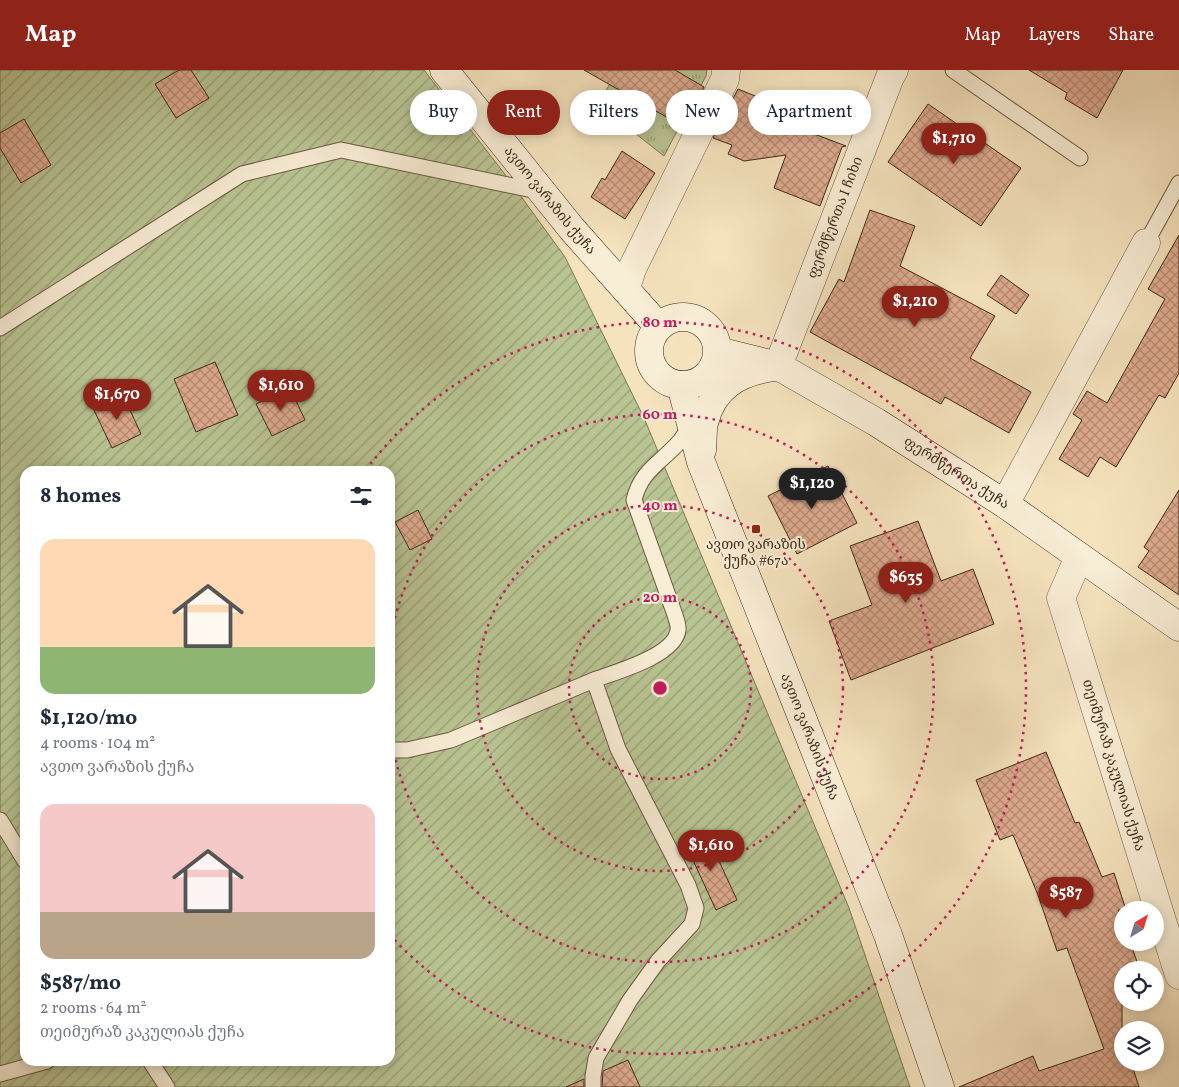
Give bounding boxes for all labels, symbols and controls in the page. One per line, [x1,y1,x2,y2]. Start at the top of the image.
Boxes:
text: Map [25,18,76,52]
text: Map [964,23,1000,48]
text: Layers [1028,23,1080,48]
text: Share [1108,23,1154,48]
chip: Buy [410,90,477,135]
chip: Rent [487,90,560,135]
chip: Filters [570,90,656,135]
chip: New [666,90,738,135]
chip: Apartment [748,90,871,135]
pin: $1,710 [913,122,995,165]
text: $1,710 [932,128,976,150]
street label: ავთო ვარაზის ქუჩა [500,142,600,259]
street label: ფერმწერთა I ჩიხი [803,154,868,282]
pin: $1,210 [874,286,956,328]
text: $1,210 [893,291,937,313]
text: 80 m [643,313,678,334]
pin: $1,610 [240,370,322,412]
text: $1,610 [258,375,304,397]
pin: $1,670 [76,378,158,421]
text: $1,670 [94,384,140,406]
text: 60 m [643,405,678,426]
street label: ფერმწერთა ქუჩა [900,432,1013,514]
pin: $1,120 [771,468,853,510]
text: $1,120 [790,473,834,495]
text: 8 homes [40,482,121,511]
icon: filters [347,482,375,510]
text: 40 m [642,496,678,517]
marker: ავთო ვარაზის ქუჩა #67ა [750,523,762,535]
place label: ავთო ვარაზის ქუჩა #67ა [706,536,806,571]
pin: $635 [876,562,936,604]
text: $635 [889,567,923,589]
icon: home [163,571,253,661]
text: 20 m [643,588,678,609]
street label: ავთო ვარაზის ქუჩა [776,670,843,803]
street label: თეიმურაზ კაკულიას ქუჩა [1078,677,1149,854]
centre of rings [651,679,669,697]
text: $1,120/mo [40,704,137,733]
text: 4 rooms · 104 m² [40,733,155,755]
text: ავთო ვარაზის ქუჩა [40,757,194,779]
pin: $1,610 [670,830,752,872]
text: $1,610 [688,835,734,857]
icon: home [163,836,253,926]
pin: $587 [1036,876,1096,919]
text: $587 [1050,882,1083,904]
north arrow [1114,901,1164,951]
map controls [1114,901,1164,1071]
button: locate [1114,961,1164,1011]
text: $587/mo [40,969,121,998]
text: 2 rooms · 64 m² [40,998,147,1020]
button: layers [1114,1021,1164,1071]
text: თეიმურაზ კაკულიას ქუჩა [40,1022,245,1044]

